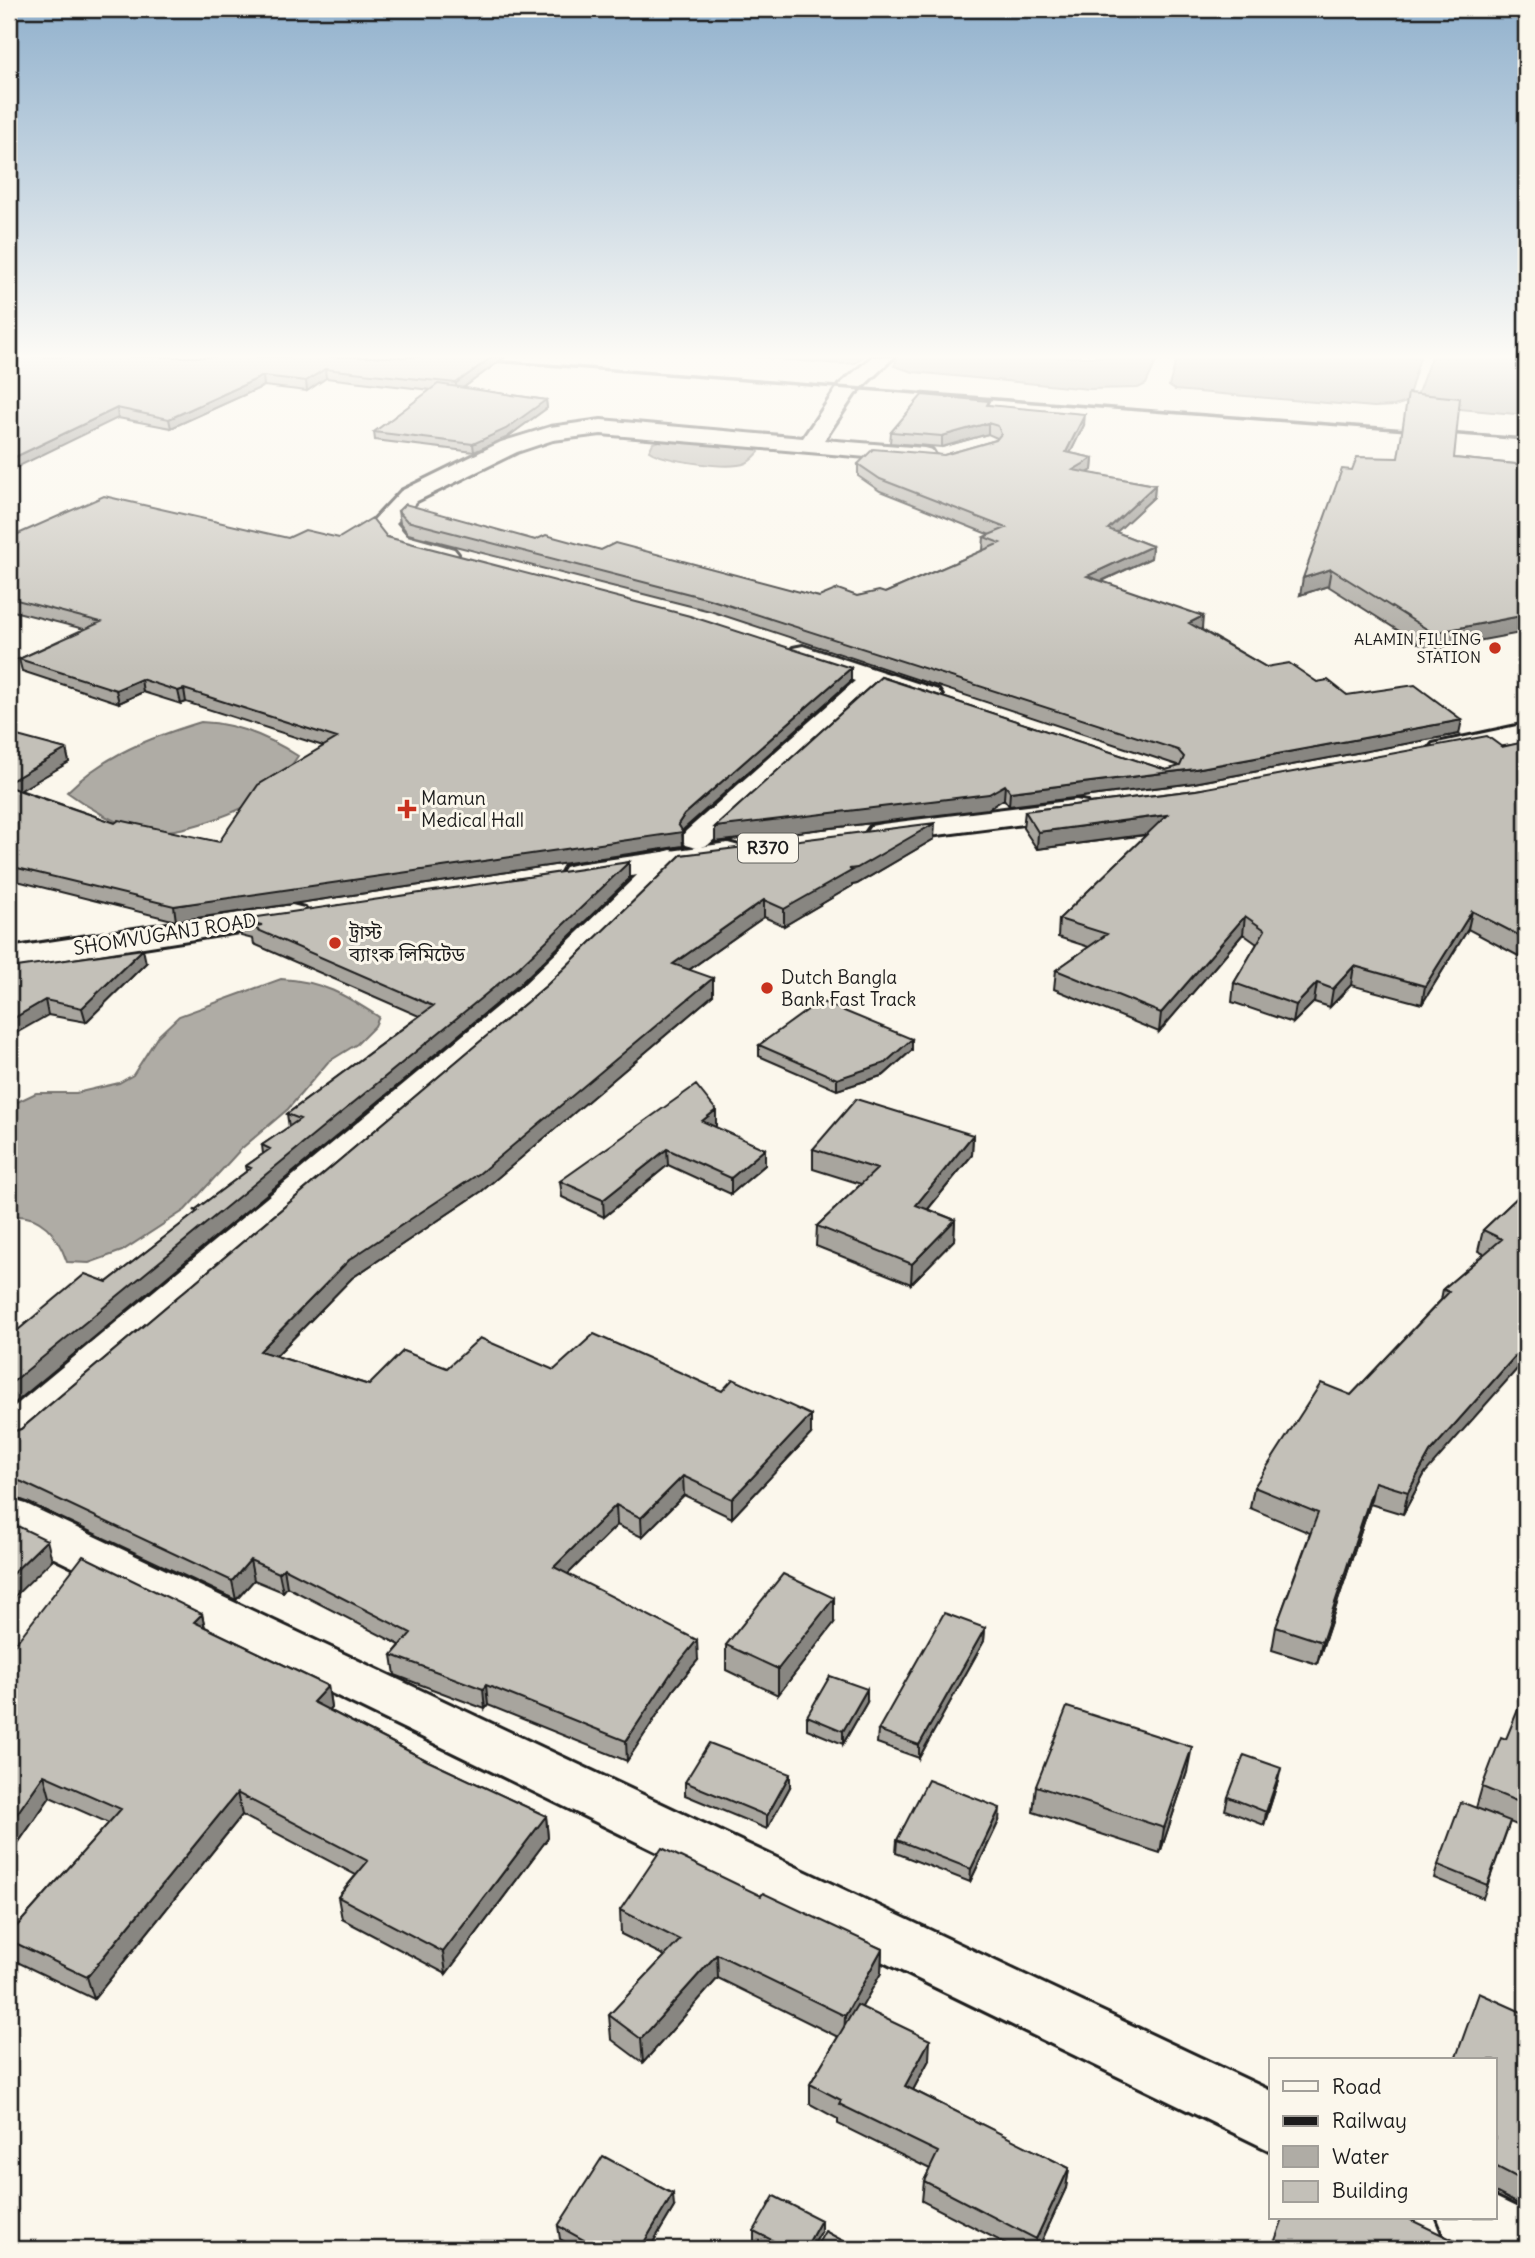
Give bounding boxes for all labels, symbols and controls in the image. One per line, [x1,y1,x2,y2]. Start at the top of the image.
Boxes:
place label: ALAMIN FILLING STATION [1354,629,1481,667]
marker: ALAMIN FILLING STATION [1487,640,1503,656]
place label: Mamun Medical Hall [421,786,524,832]
marker: Mamun Medical Hall [399,801,415,817]
road number: R370 [738,834,798,862]
street label: SHOMVUGANJ ROAD [72,908,258,960]
place label: ট্রাস্ট ব্যাংক লিমিটেড [348,920,466,966]
marker: ট্রাস্ট ব্যাংক লিমিটেড [327,935,343,951]
place label: Dutch Bangla Bank Fast Track [781,965,916,1011]
marker: Dutch Bangla Bank Fast Track [759,980,775,996]
legend [1269,2058,1496,2220]
text: Road [1332,2073,1381,2100]
text: Railway [1332,2107,1407,2134]
text: Water [1332,2143,1390,2170]
text: Building [1332,2177,1408,2204]

